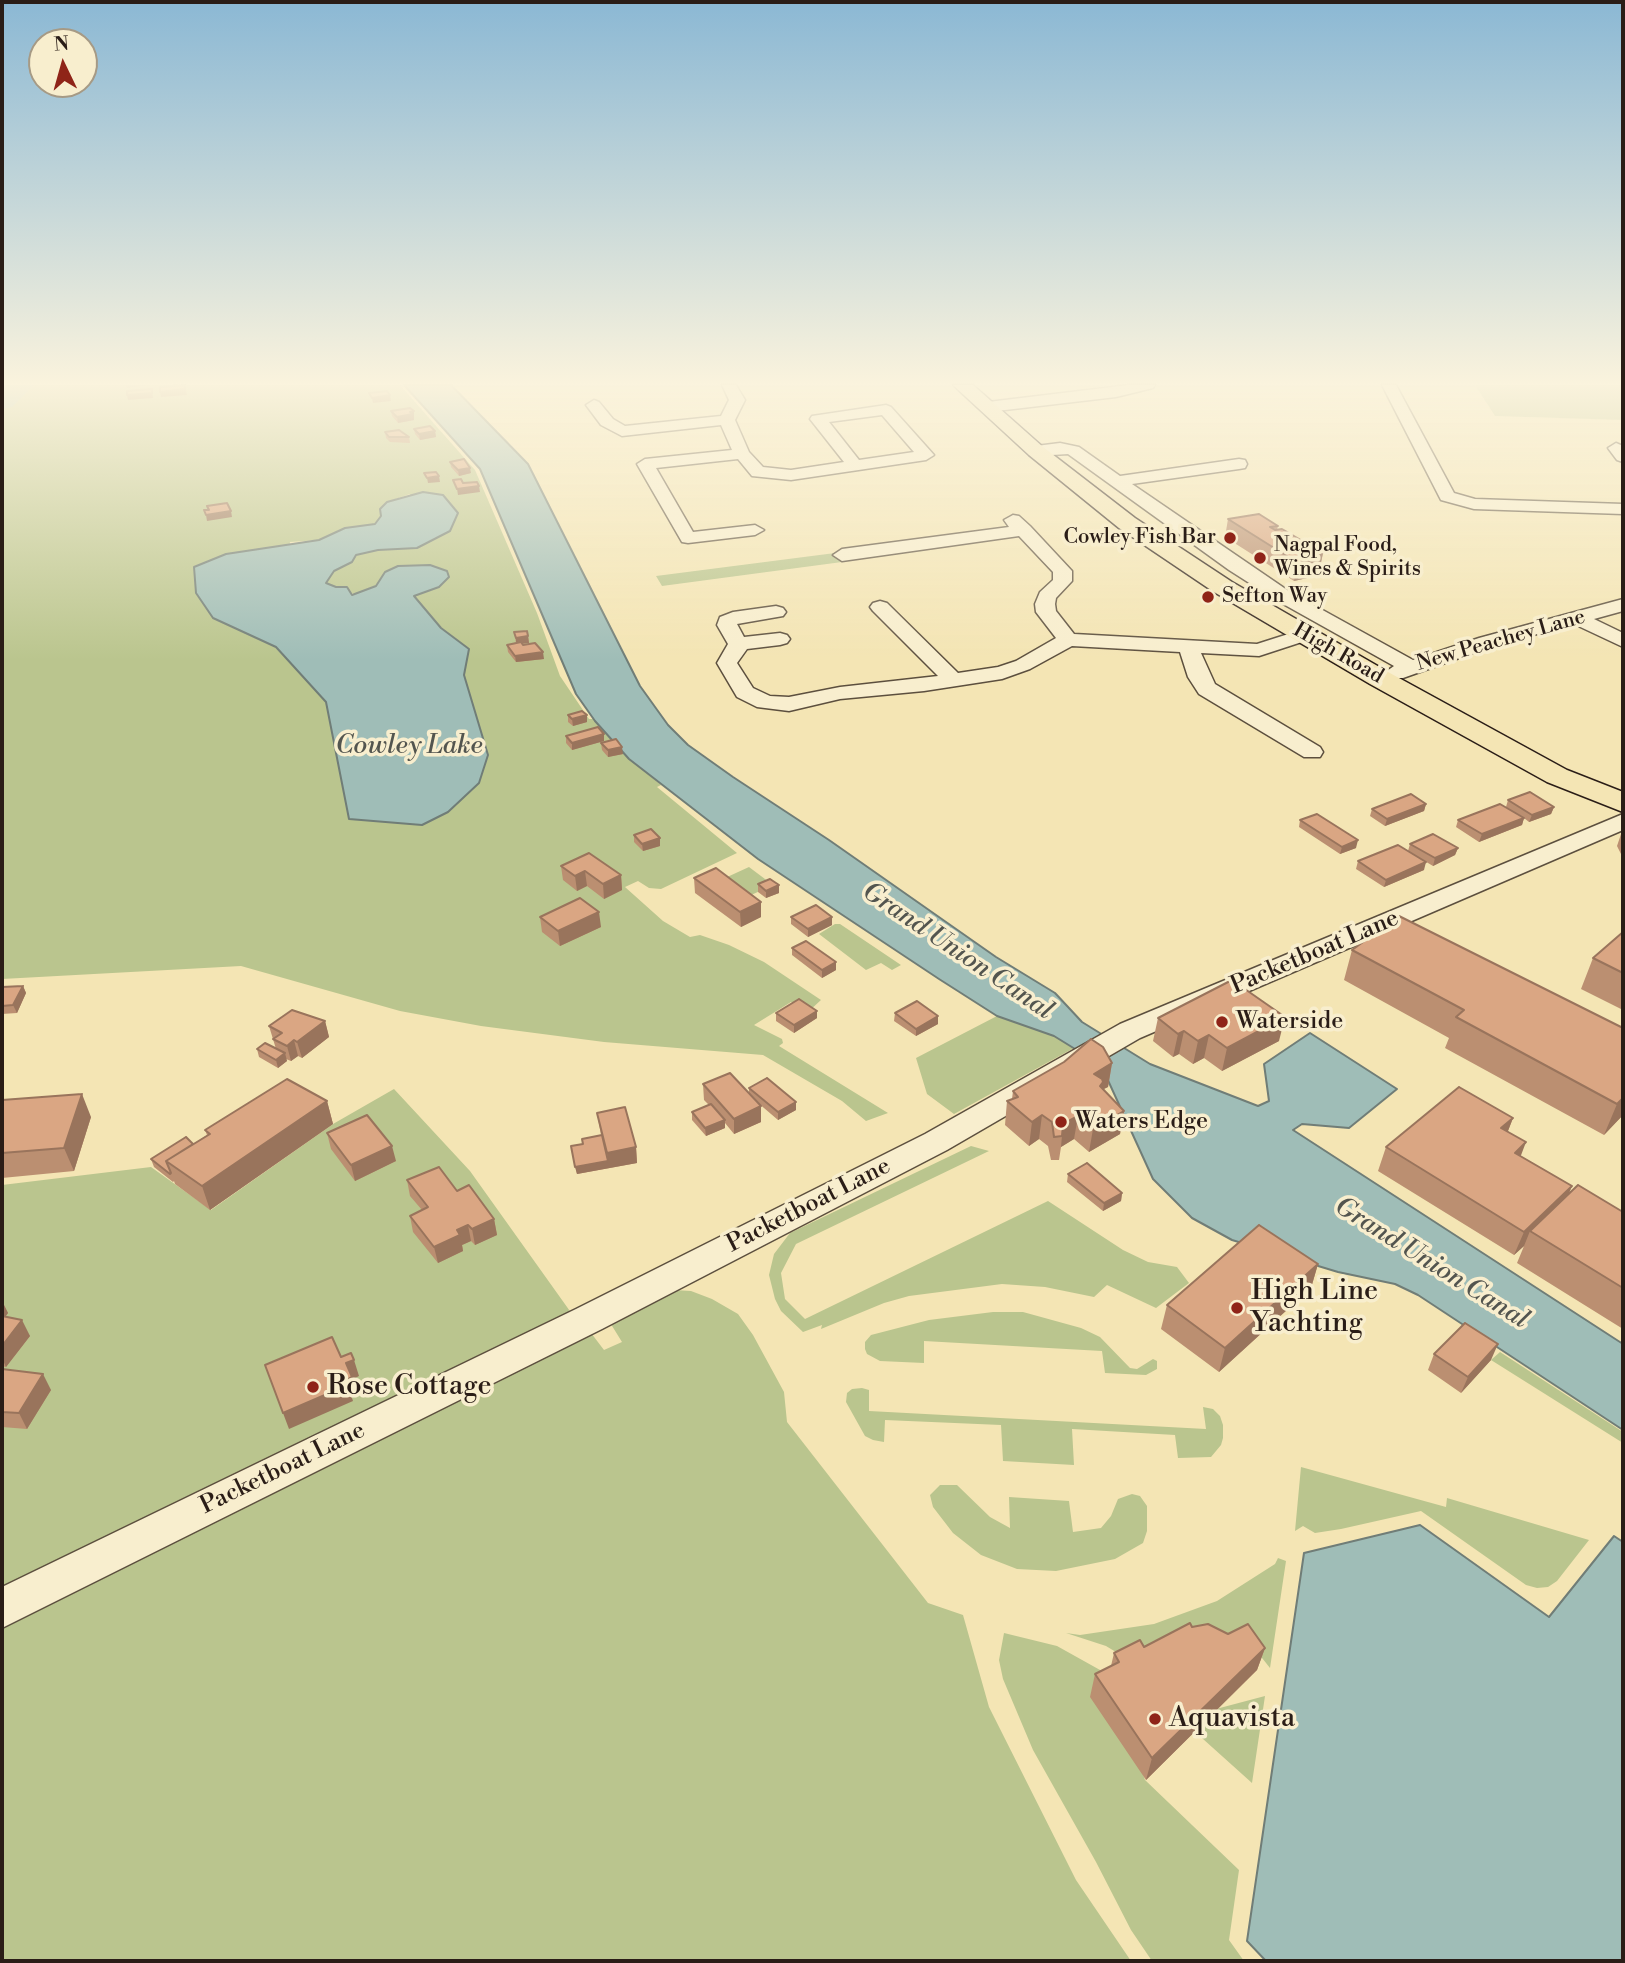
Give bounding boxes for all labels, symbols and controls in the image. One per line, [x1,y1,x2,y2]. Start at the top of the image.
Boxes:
north arrow [28,28,98,98]
text: N [53,31,70,57]
place label: Cowley Fish Bar [1063,525,1216,551]
marker: Cowley Fish Bar [1222,530,1238,546]
place label: Nagpal Food, Wines & Spirits [1274,533,1421,583]
marker: Nagpal Food, Wines & Spirits [1252,550,1268,566]
place label: Sefton Way [1222,584,1327,610]
marker: Sefton Way [1200,589,1216,605]
street label: New Peachey Lane [1414,605,1588,677]
street label: High Road [1288,618,1388,690]
water label: Cowley Lake [335,731,483,763]
water label: Grand Union Canal [856,877,1058,1027]
street label: Packetboat Lane [1227,905,1403,1001]
place label: Waterside [1236,1008,1343,1036]
marker: Waterside [1214,1014,1230,1030]
place label: Waters Edge [1075,1108,1208,1136]
marker: Waters Edge [1053,1114,1069,1130]
street label: Packetboat Lane [722,1152,896,1260]
water label: Grand Union Canal [1328,1192,1534,1336]
place label: High Line Yachting [1251,1275,1378,1341]
marker: High Line Yachting [1229,1300,1245,1316]
place label: Rose Cottage [327,1370,492,1404]
marker: Rose Cottage [305,1379,321,1395]
street label: Packetboat Lane [196,1417,370,1521]
place label: Aquavista [1169,1702,1295,1736]
marker: Aquavista [1147,1711,1163,1727]

